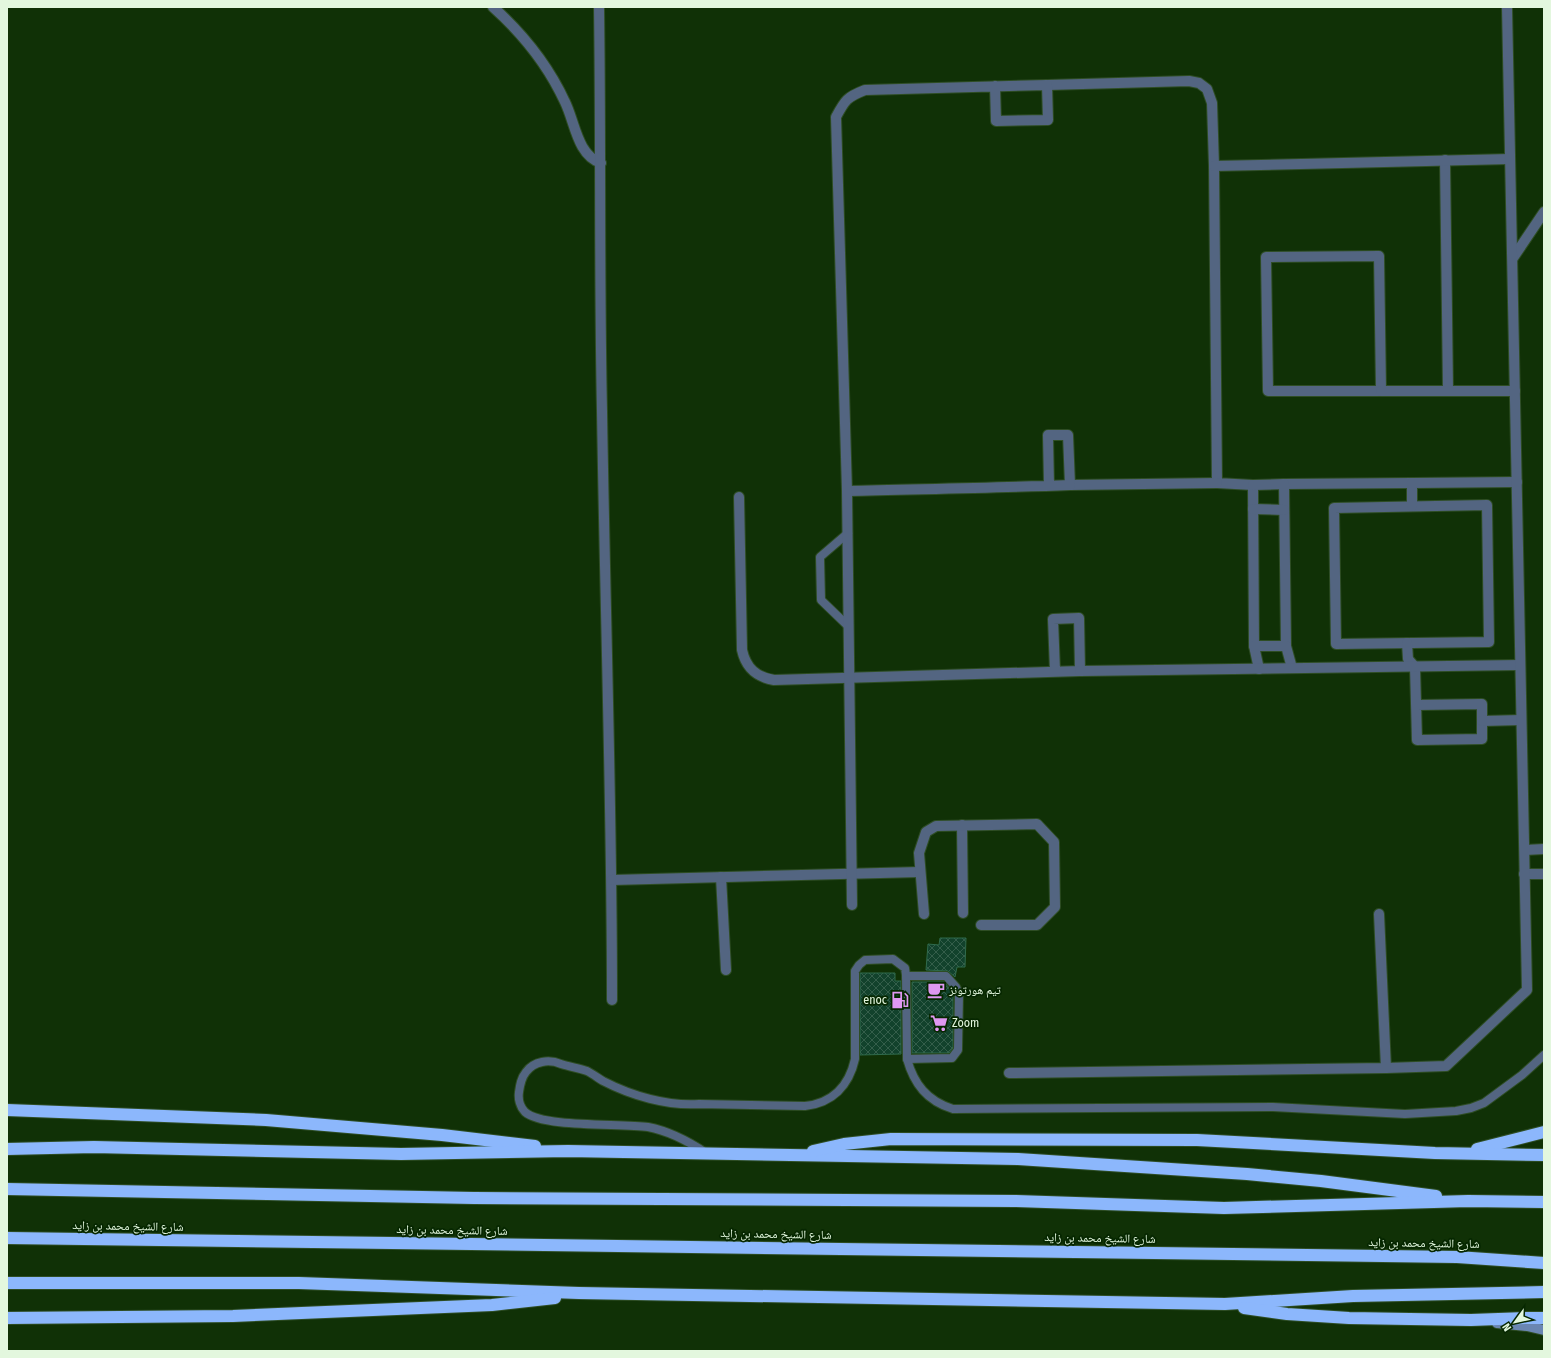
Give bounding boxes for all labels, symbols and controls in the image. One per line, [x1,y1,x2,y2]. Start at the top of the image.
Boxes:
cafe icon: تيم هورتونز [926,980,946,1000]
place label: تيم هورتونز [948,983,1001,998]
fuel station icon: enoc [890,990,910,1010]
place label: enoc [863,993,887,1007]
supermarket icon: Zoom [929,1013,949,1033]
place label: Zoom [952,1016,979,1030]
street label: شارع الشيخ محمد بن زايد [72,1218,184,1235]
street label: شارع الشيخ محمد بن زايد [396,1222,508,1239]
street label: شارع الشيخ محمد بن زايد [720,1226,832,1243]
street label: شارع الشيخ محمد بن زايد [1044,1230,1156,1247]
street label: شارع الشيخ محمد بن زايد [1368,1235,1480,1252]
north arrow [1495,1302,1535,1342]
text: N [1500,1321,1514,1333]

